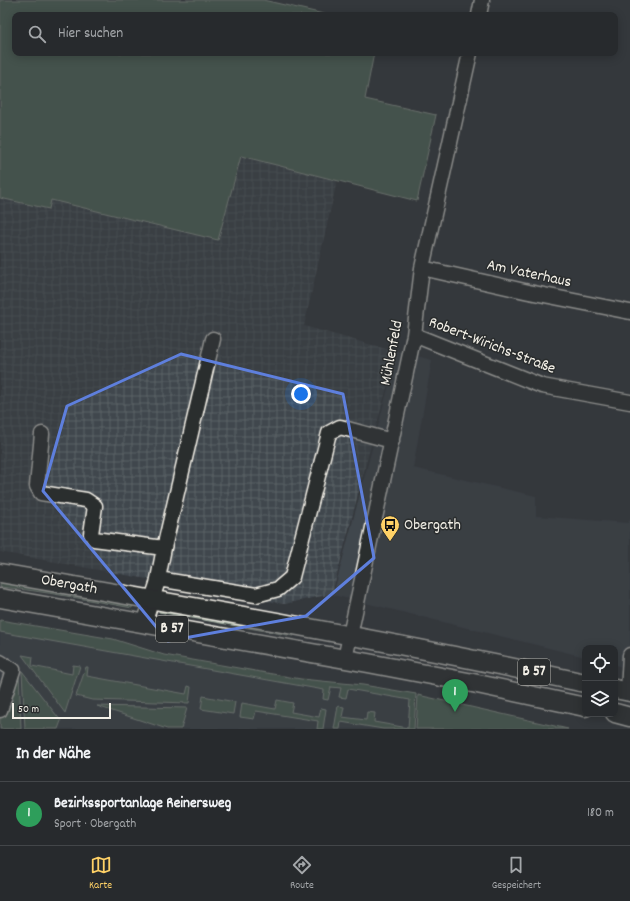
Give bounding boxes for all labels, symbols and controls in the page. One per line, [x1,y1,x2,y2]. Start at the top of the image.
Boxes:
search box [12,12,618,56]
icon: search [26,23,48,45]
text: Hier suchen [58,23,123,45]
street label: Am Vaterhaus [485,254,574,294]
street label: Robert-Wirichs-Straße [425,311,559,381]
street label: Mühlenfeld [374,318,410,388]
your location [291,384,311,404]
bus stop icon: Obergath [379,514,401,542]
place label: Obergath [404,514,461,537]
street label: Obergath [39,569,99,601]
road number: B 57 [156,616,188,642]
map controls [582,645,618,717]
button: locate [582,645,618,681]
road number: B 57 [518,659,550,685]
pin: 1 [442,679,468,712]
button: layers [582,681,618,717]
scale bar [12,701,111,720]
text: 50 m [18,702,39,718]
text: In der Nähe [16,743,91,767]
text: Bezirkssportanlage Reinersweg [54,793,231,815]
text: 1 [28,804,30,823]
text: 180 m [587,804,614,823]
text: Sport · Obergath [54,815,136,834]
tab: Karte [89,854,112,894]
tab: Route [290,854,314,894]
tab: Gespeichert [492,854,541,894]

